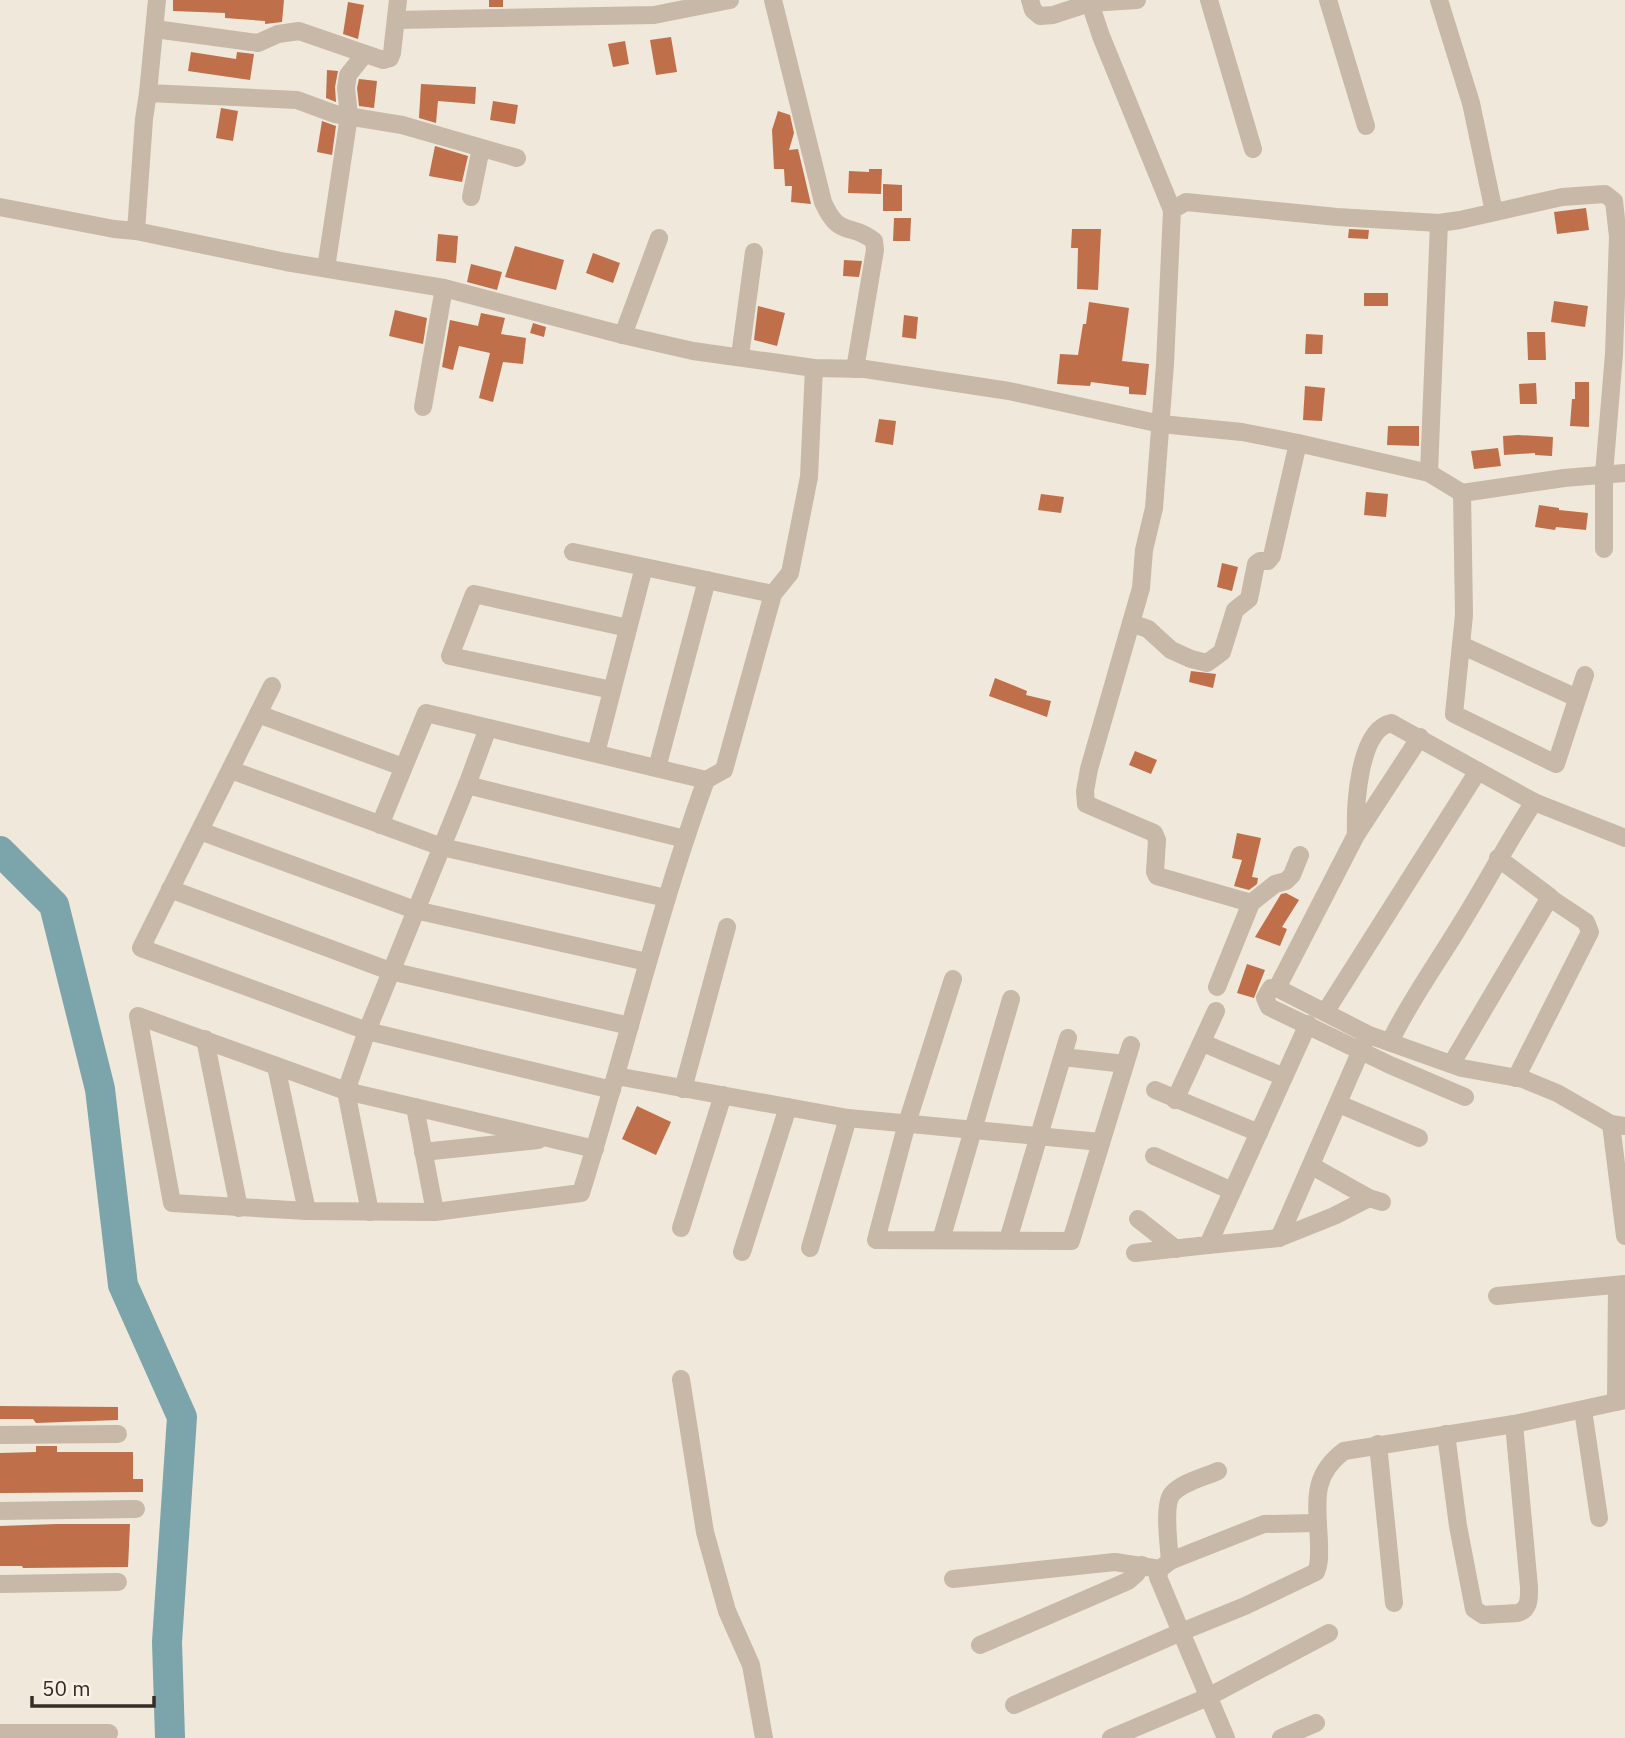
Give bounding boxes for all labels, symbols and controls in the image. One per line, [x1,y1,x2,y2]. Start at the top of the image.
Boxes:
scale bar [32,1664,154,1708]
text: 50 m [42,1674,91,1702]

